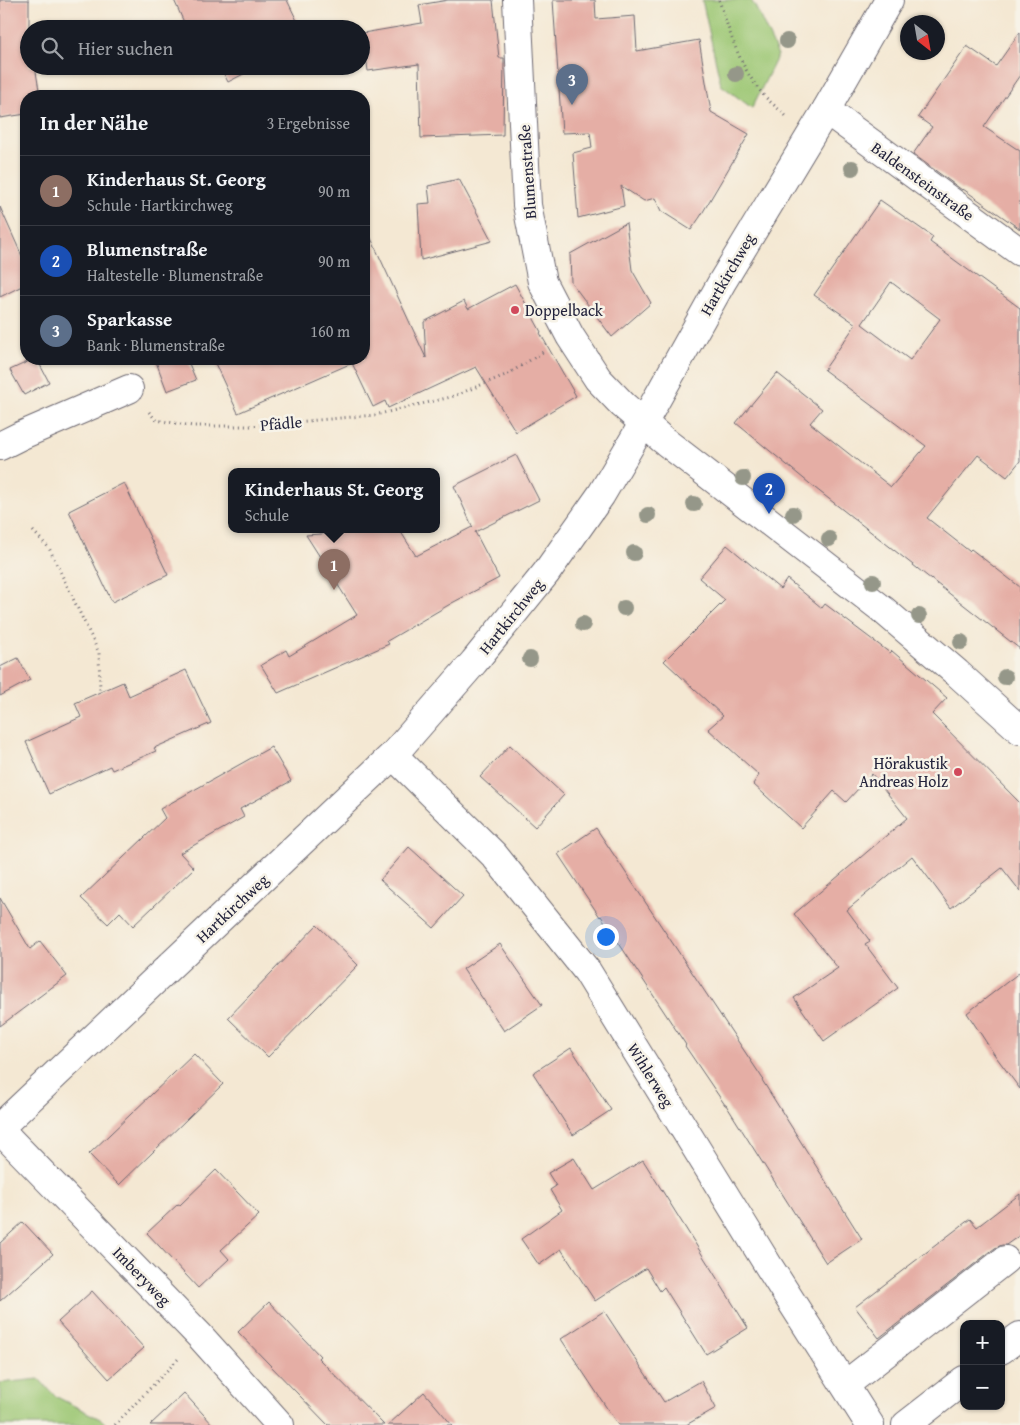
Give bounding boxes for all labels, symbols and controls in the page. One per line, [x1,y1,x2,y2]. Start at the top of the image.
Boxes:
north arrow [900,15,945,60]
search box [20,20,370,75]
icon: search [38,34,66,62]
text: Hier suchen [78,34,173,62]
pin: 3 [556,64,588,105]
text: In der Nähe [40,107,148,138]
text: 3 Ergebnisse [267,111,350,135]
street label: Blumenstraße [512,124,542,220]
street label: Baldensteinstraße [867,135,979,227]
text: Kinderhaus St. Georg [87,165,266,193]
text: 1 [52,179,60,203]
text: 90 m [318,179,350,203]
text: Schule · Hartkirchweg [87,193,233,217]
street label: Hartkirchweg [694,228,760,320]
text: Blumenstraße [87,235,208,263]
text: 2 [52,249,60,273]
text: 90 m [318,249,350,273]
text: Haltestelle · Blumenstraße [87,263,263,287]
place label: Doppelback [525,298,604,322]
marker: Doppelback [509,304,521,316]
text: Sparkasse [87,305,172,333]
text: 3 [52,319,60,343]
text: 160 m [310,319,350,343]
text: Bank · Blumenstraße [87,333,225,357]
street label: Pfädle [259,409,303,437]
popup [228,468,440,533]
pin: 2 [753,473,785,514]
text: Kinderhaus St. Georg [245,475,423,503]
text: Schule [245,503,289,527]
pin: 1 [318,549,350,590]
street label: Hartkirchweg [473,573,549,659]
place label: Hörakustik Andreas Holz [859,751,949,793]
marker: Hörakustik Andreas Holz [952,766,964,778]
street label: Hartkirchweg [190,868,274,948]
your location [593,924,619,950]
street label: Wihlerweg [622,1038,680,1112]
street label: Imberyweg [107,1241,177,1311]
map controls [960,1320,1005,1410]
button: + [960,1320,1005,1365]
button: − [960,1365,1005,1410]

